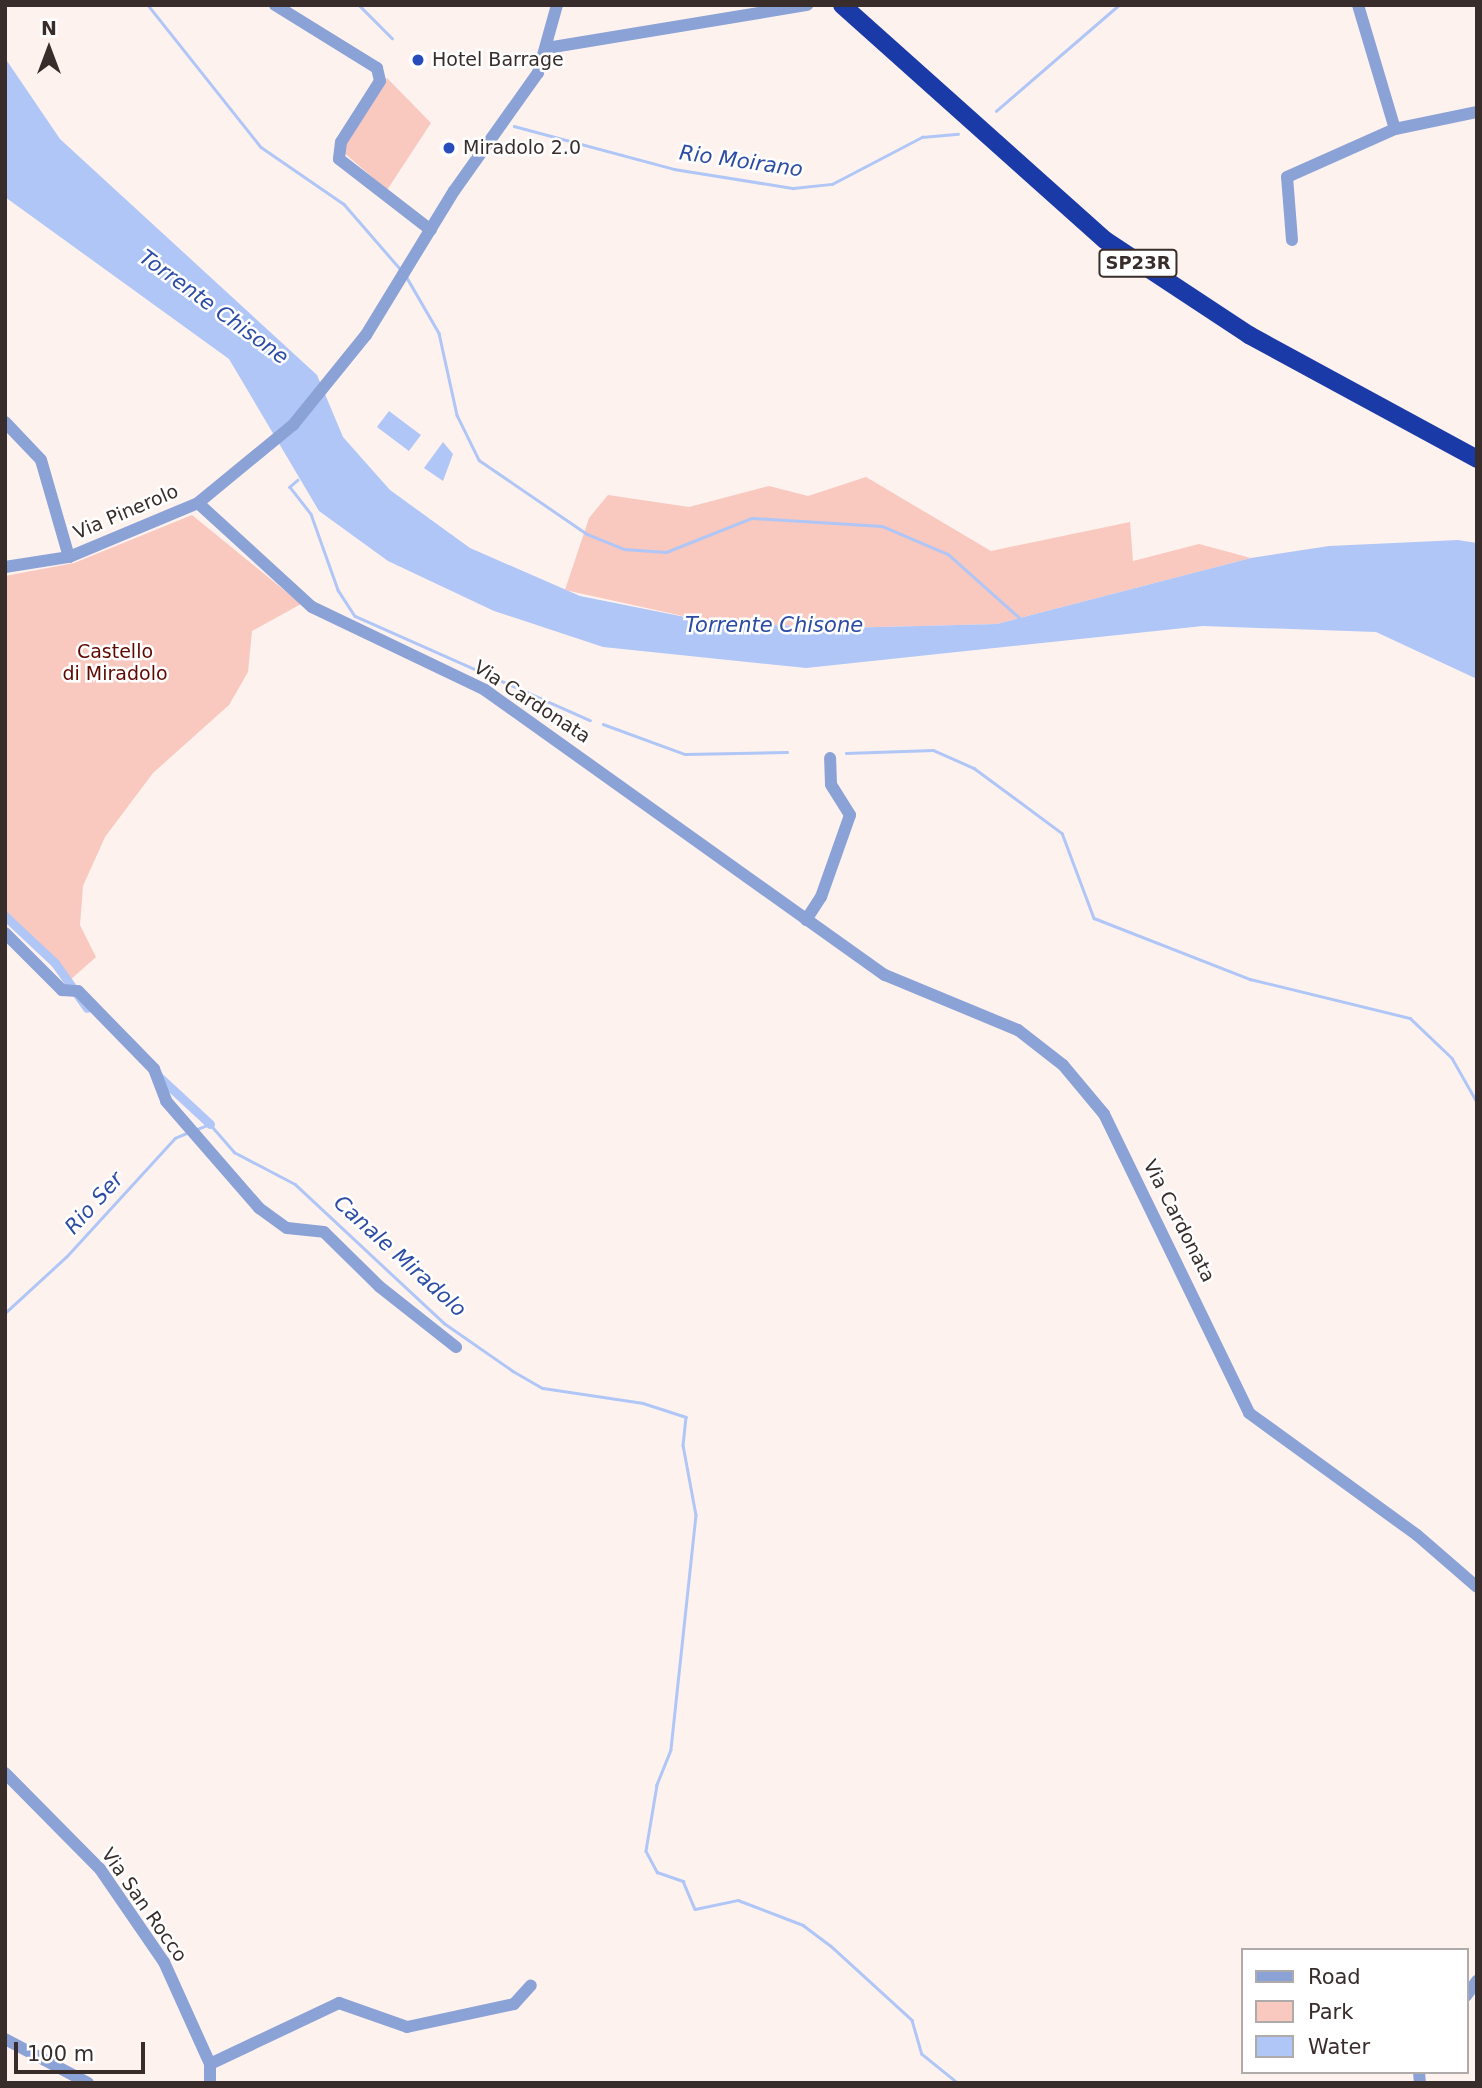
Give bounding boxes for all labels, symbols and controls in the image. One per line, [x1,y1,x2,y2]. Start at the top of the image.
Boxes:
north arrow [14,14,84,84]
text: N [41,17,57,39]
place label: Hotel Barrage [432,49,564,71]
marker: Hotel Barrage [410,52,426,68]
place label: Miradolo 2.0 [463,137,581,159]
marker: Miradolo 2.0 [441,140,457,156]
water label: Rio Moirano [678,140,804,182]
water label: Torrente Chisone [134,244,294,370]
road number: SP23R [1098,248,1178,278]
street label: Via Pinerolo [70,480,182,544]
water label: Torrente Chisone [685,612,863,638]
park label: Castello di Miradolo [62,641,168,685]
street label: Via Cardonata [469,656,595,748]
street label: Via Cardonata [1138,1156,1220,1286]
water label: Rio Ser [60,1167,128,1239]
water label: Canale Miradolo [329,1190,471,1322]
street label: Via San Rocco [96,1844,192,1966]
legend [1240,1948,1468,2074]
text: Road [1308,1965,1361,1989]
text: Park [1308,2000,1353,2024]
scale bar [18,2028,149,2072]
text: Water [1308,2035,1370,2059]
text: 100 m [27,2042,94,2066]

